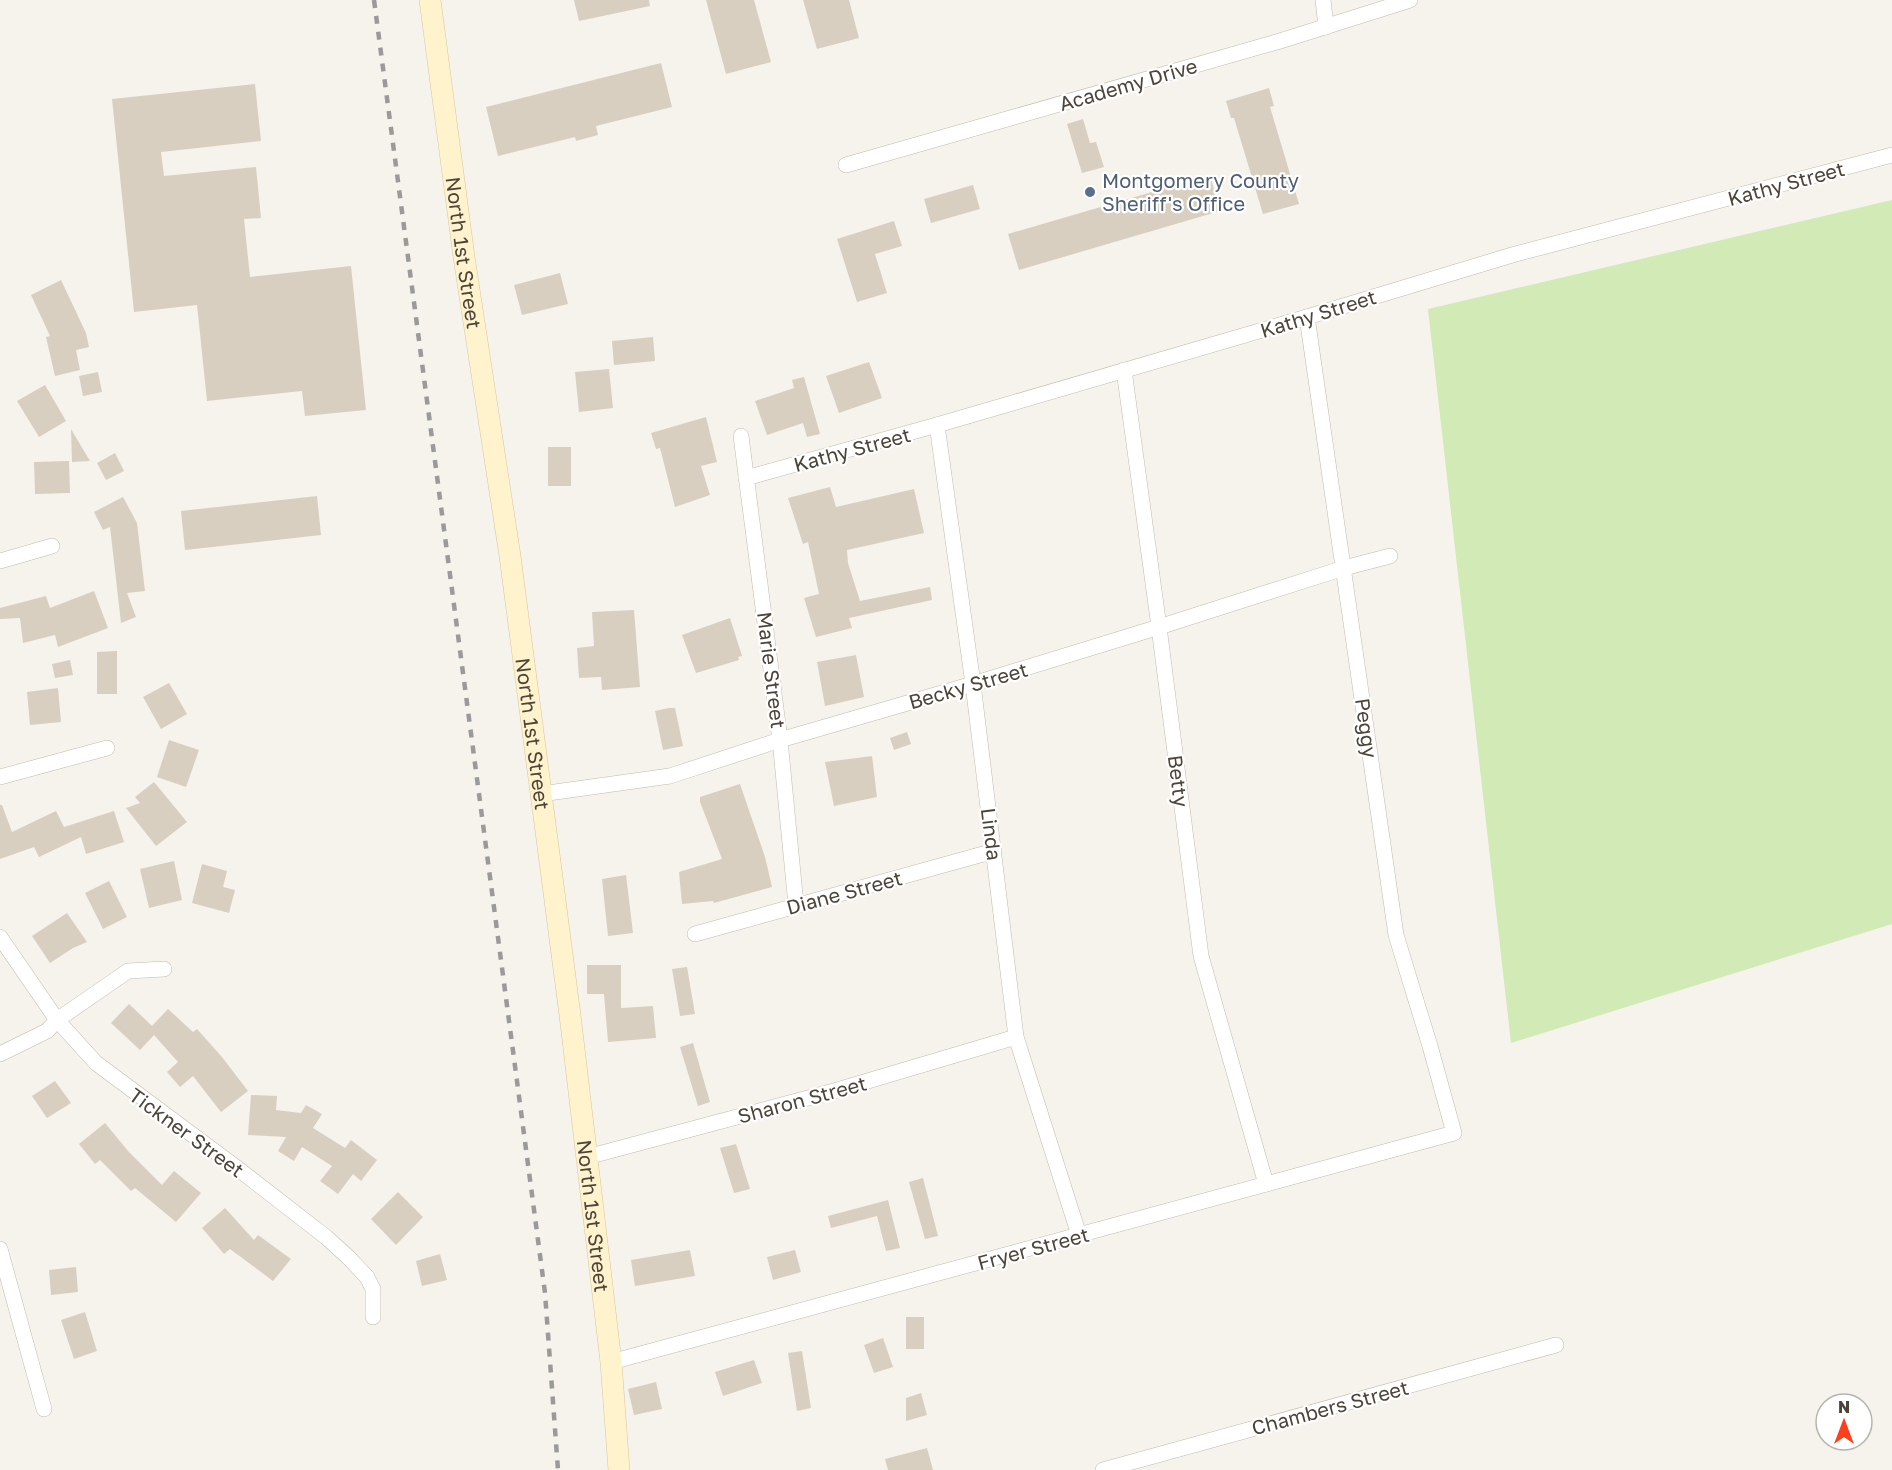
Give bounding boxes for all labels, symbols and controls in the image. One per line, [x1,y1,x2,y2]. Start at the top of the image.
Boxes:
street label: Academy Drive [1056,53,1200,115]
street label: Kathy Street [1725,156,1847,210]
place label: Montgomery County Sheriff's Office [1102,168,1299,215]
street label: North 1st Street [441,175,487,330]
marker: Montgomery County Sheriff's Office [1083,185,1097,199]
street label: Kathy Street [1257,284,1379,342]
street label: Kathy Street [791,422,913,476]
street label: Marie Street [753,610,791,730]
street label: North 1st Street [511,656,555,811]
street label: Becky Street [906,657,1030,713]
street label: Peggy [1351,696,1383,760]
street label: Betty [1164,754,1194,808]
street label: Linda [977,806,1007,862]
street label: Diane Street [784,865,904,919]
street label: Sharon Street [735,1070,869,1128]
street label: Tickner Street [125,1082,249,1182]
street label: North 1st Street [573,1138,615,1293]
street label: Fryer Street [974,1222,1092,1274]
street label: Chambers Street [1249,1375,1411,1439]
north arrow [1814,1392,1874,1452]
text: N [1838,1397,1850,1417]

